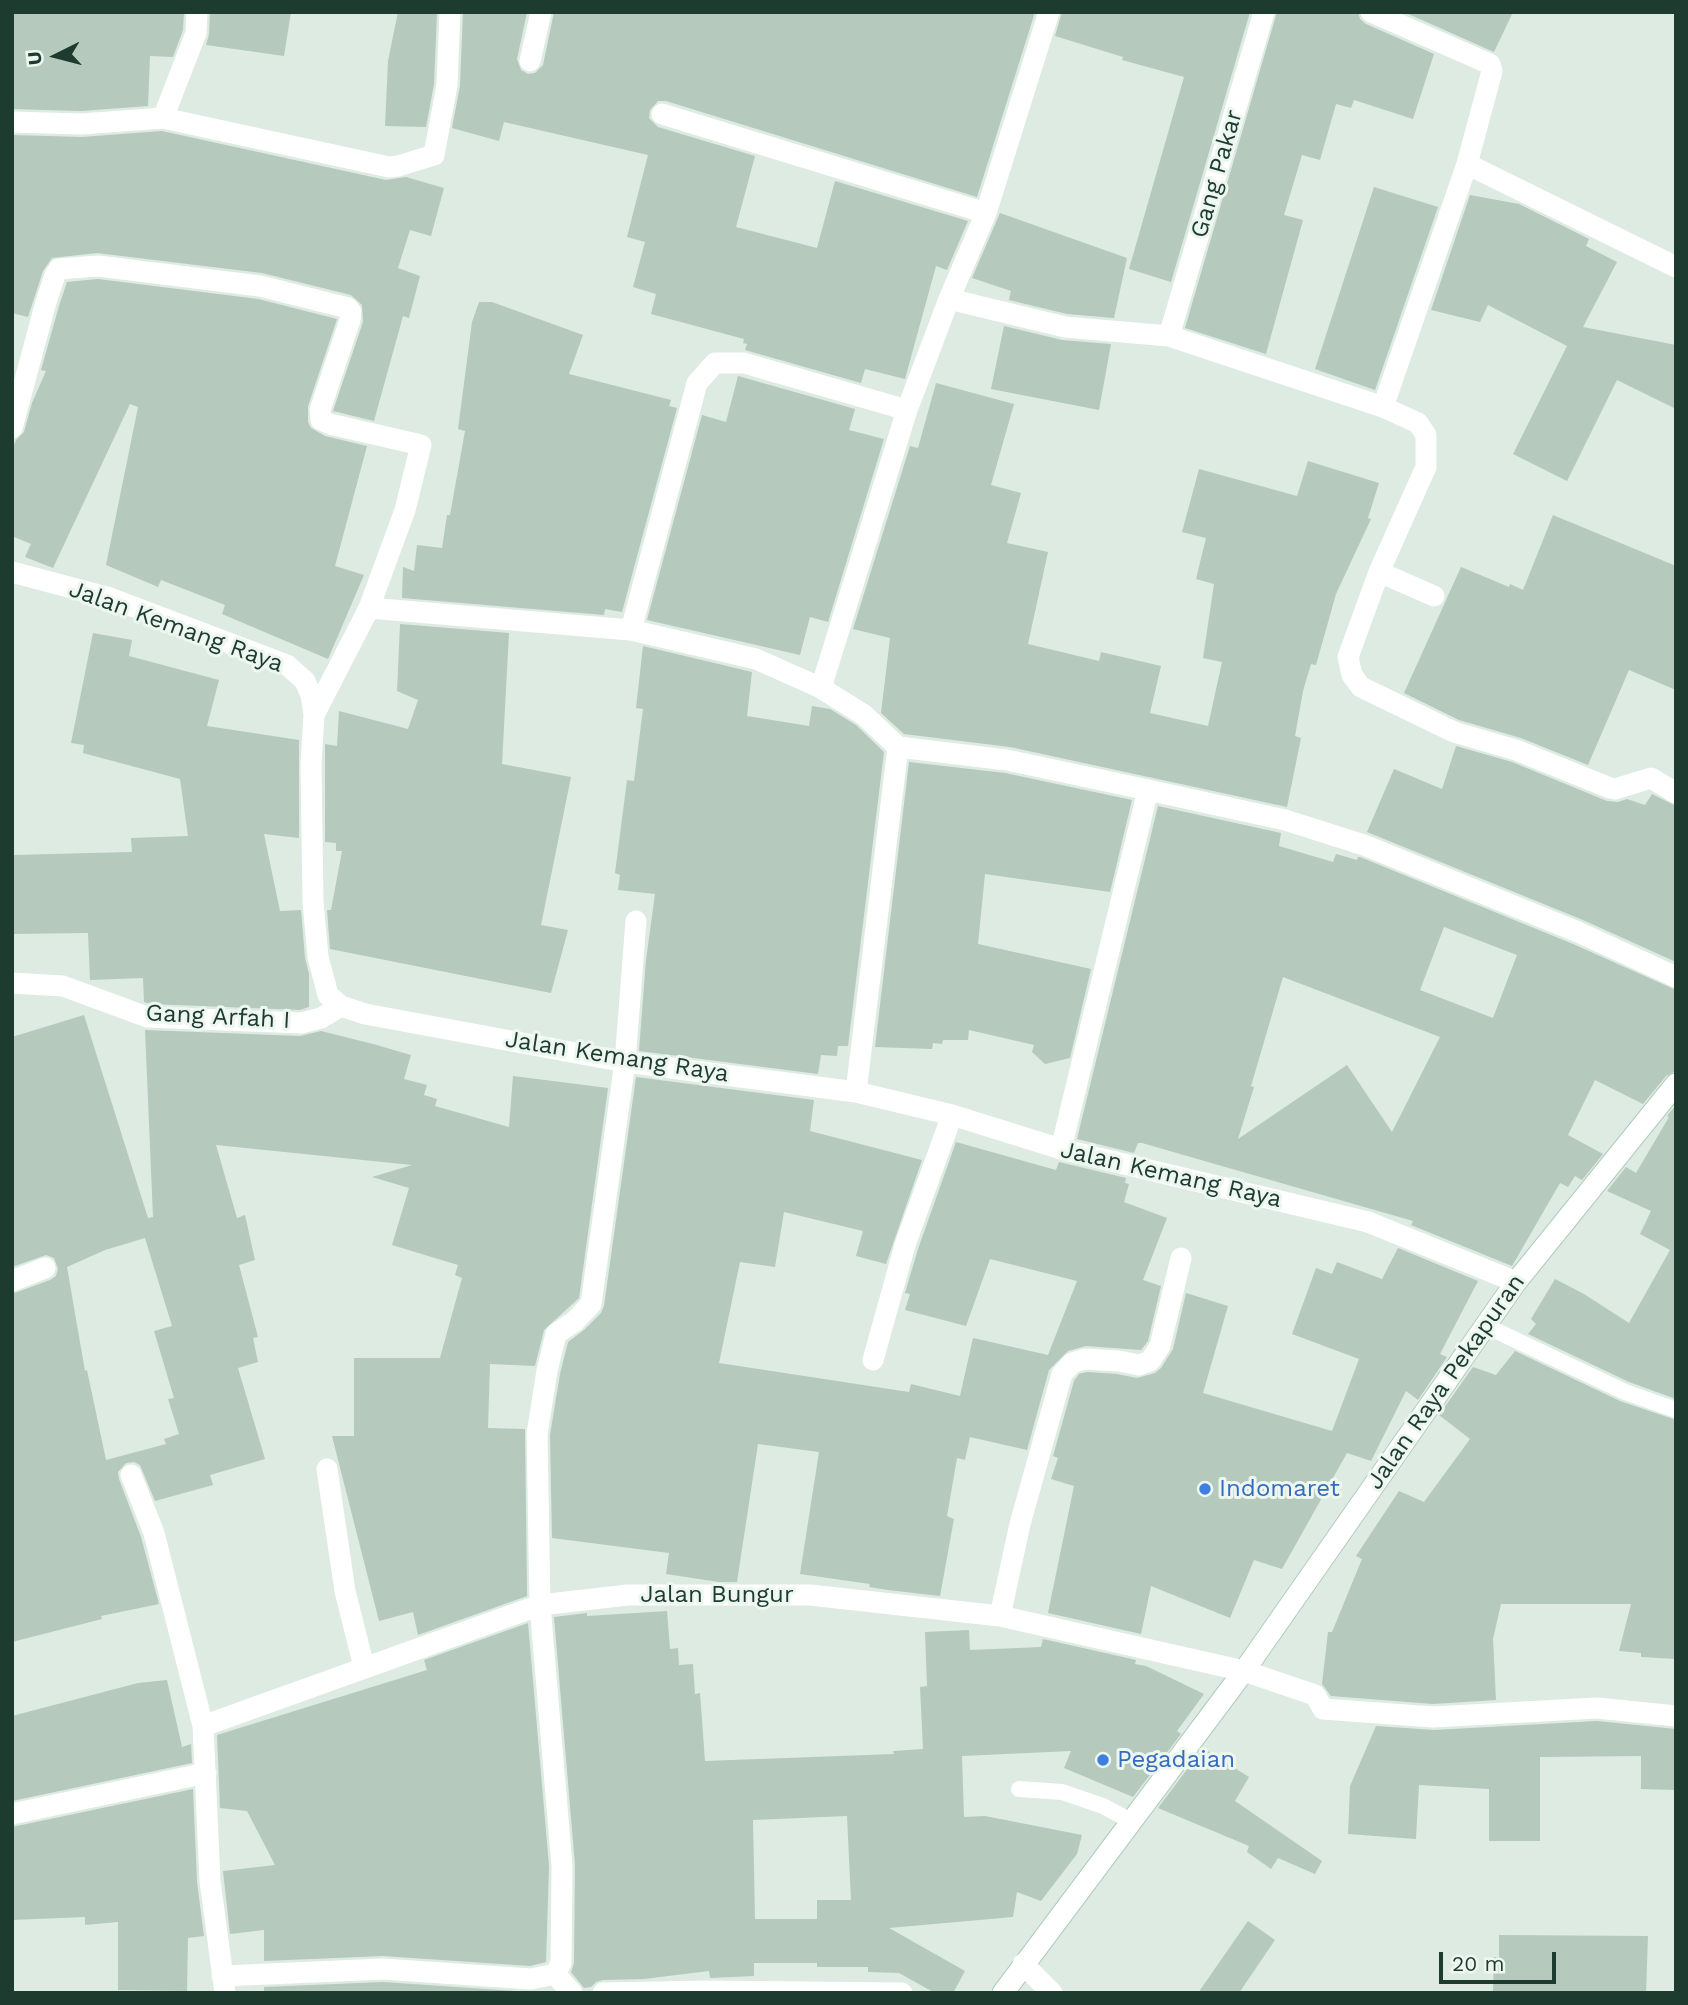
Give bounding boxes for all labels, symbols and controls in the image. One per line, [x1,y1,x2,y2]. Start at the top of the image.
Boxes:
north arrow [21,21,91,91]
text: U [22,50,47,66]
street label: Gang Pakar [1185,107,1249,241]
street label: Jalan Kemang Raya [65,575,287,679]
street label: Gang Arfah I [145,999,291,1035]
street label: Jalan Kemang Raya [503,1025,731,1089]
street label: Jalan Kemang Raya [1058,1136,1284,1214]
street label: Jalan Raya Pekapuran [1361,1269,1531,1495]
place label: Indomaret [1219,1475,1340,1503]
marker: Indomaret [1197,1481,1213,1497]
street label: Jalan Bungur [640,1581,794,1609]
place label: Pegadaian [1117,1746,1235,1774]
marker: Pegadaian [1095,1752,1111,1768]
scale bar [1443,1938,1560,1982]
text: 20 m [1452,1951,1504,1976]

